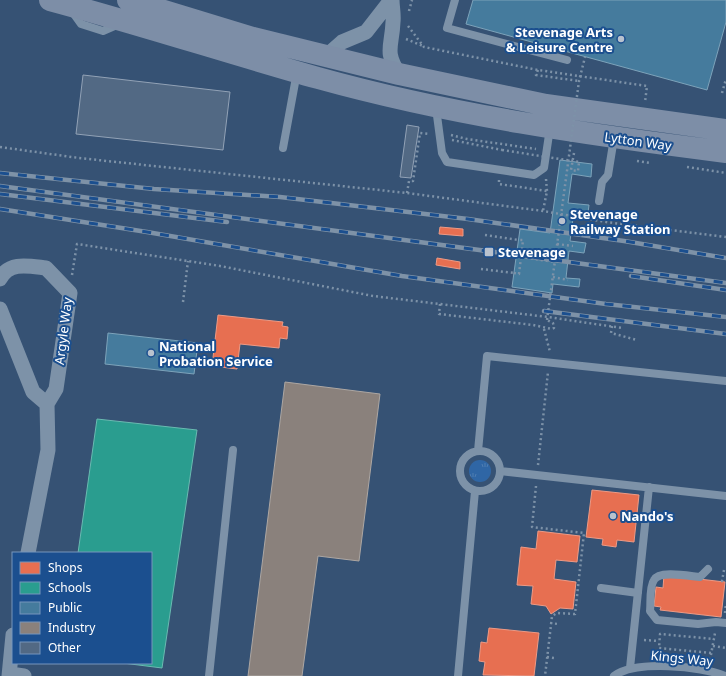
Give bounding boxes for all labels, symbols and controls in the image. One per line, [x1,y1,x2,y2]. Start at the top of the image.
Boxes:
place label: Stevenage Arts & Leisure Centre [506,23,613,56]
marker: Stevenage Arts & Leisure Centre [616,34,626,44]
street label: Lytton Way [603,127,673,155]
place label: Stevenage Railway Station [570,205,671,238]
marker: Stevenage Railway Station [557,216,567,226]
place label: Stevenage [498,243,566,261]
marker: Stevenage [483,246,495,258]
street label: Argyle Way [50,296,76,366]
place label: National Probation Service [159,337,273,370]
marker: National Probation Service [146,348,156,358]
place label: Nando's [621,507,674,525]
marker: Nando's [608,511,618,521]
legend [12,552,152,664]
text: Shops [48,559,83,576]
text: Schools [48,579,91,596]
text: Public [48,599,82,616]
text: Industry [48,619,96,636]
text: Other [48,639,81,656]
street label: Kings Way [650,646,715,670]

